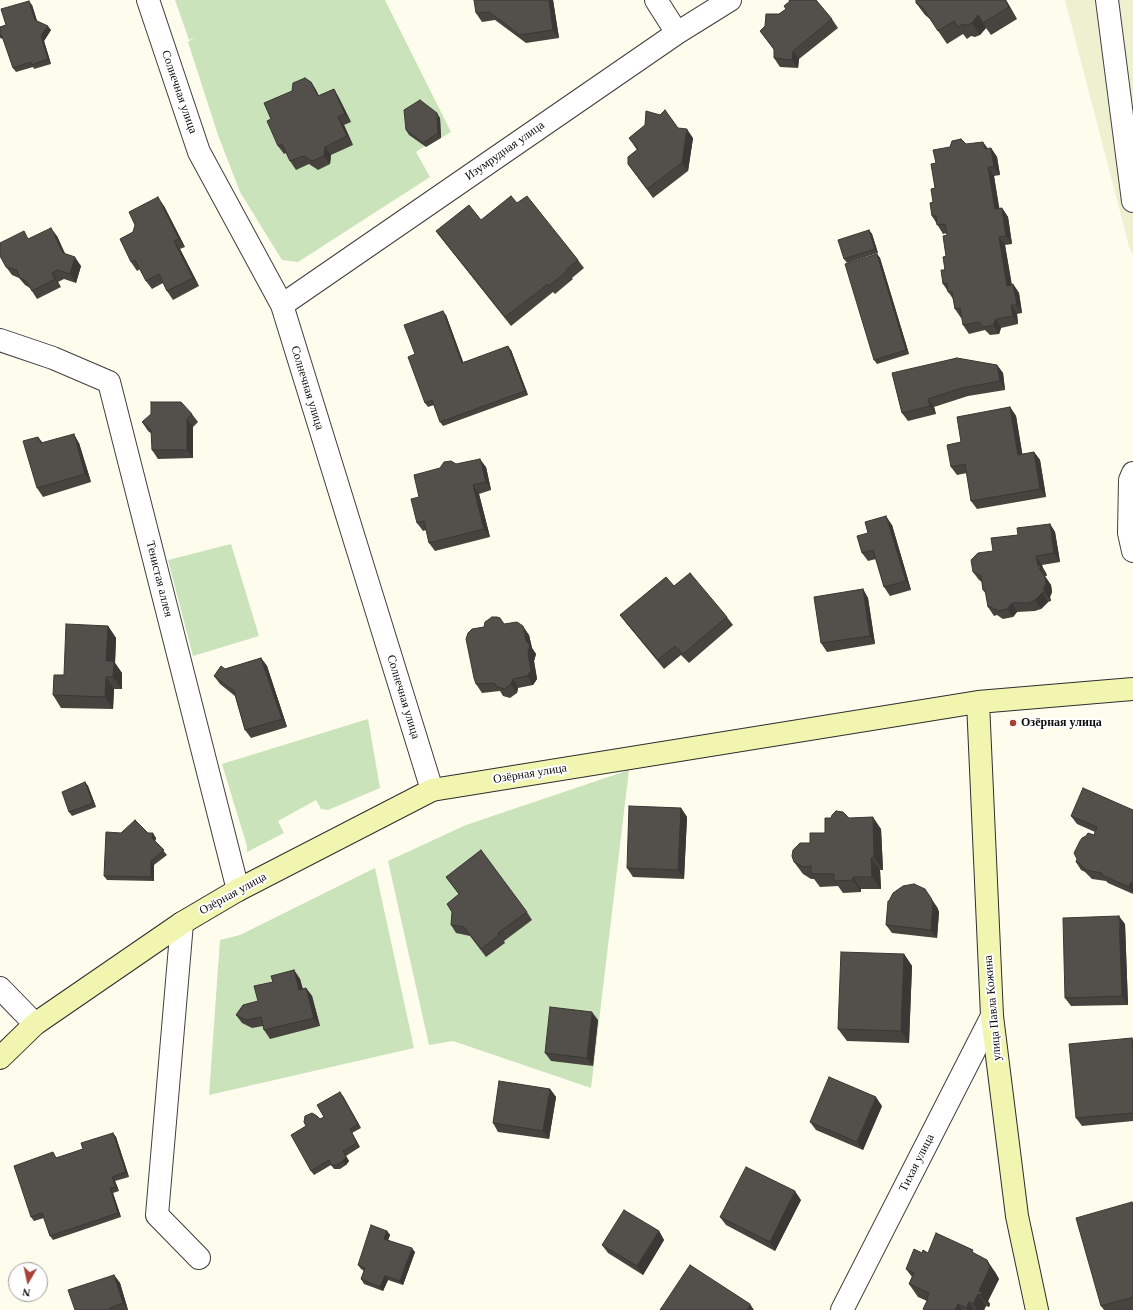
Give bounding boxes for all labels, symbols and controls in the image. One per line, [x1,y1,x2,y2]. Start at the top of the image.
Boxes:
street label: Солнечная улица [158,48,200,136]
street label: Изумрудная улица [463,118,547,184]
street label: Солнечная улица [287,344,327,432]
street label: Тенистая аллея [143,539,175,619]
street label: Солнечная улица [383,653,423,741]
place label: Озёрная улица [1021,716,1102,730]
marker: Озёрная улица [1008,718,1018,728]
street label: Озёрная улица [492,761,568,787]
street label: Озёрная улица [197,870,269,918]
street label: улица Павла Кожина [981,955,1005,1061]
street label: Тихая улица [896,1132,938,1194]
north arrow [8,1262,48,1302]
text: N [21,1286,31,1299]

